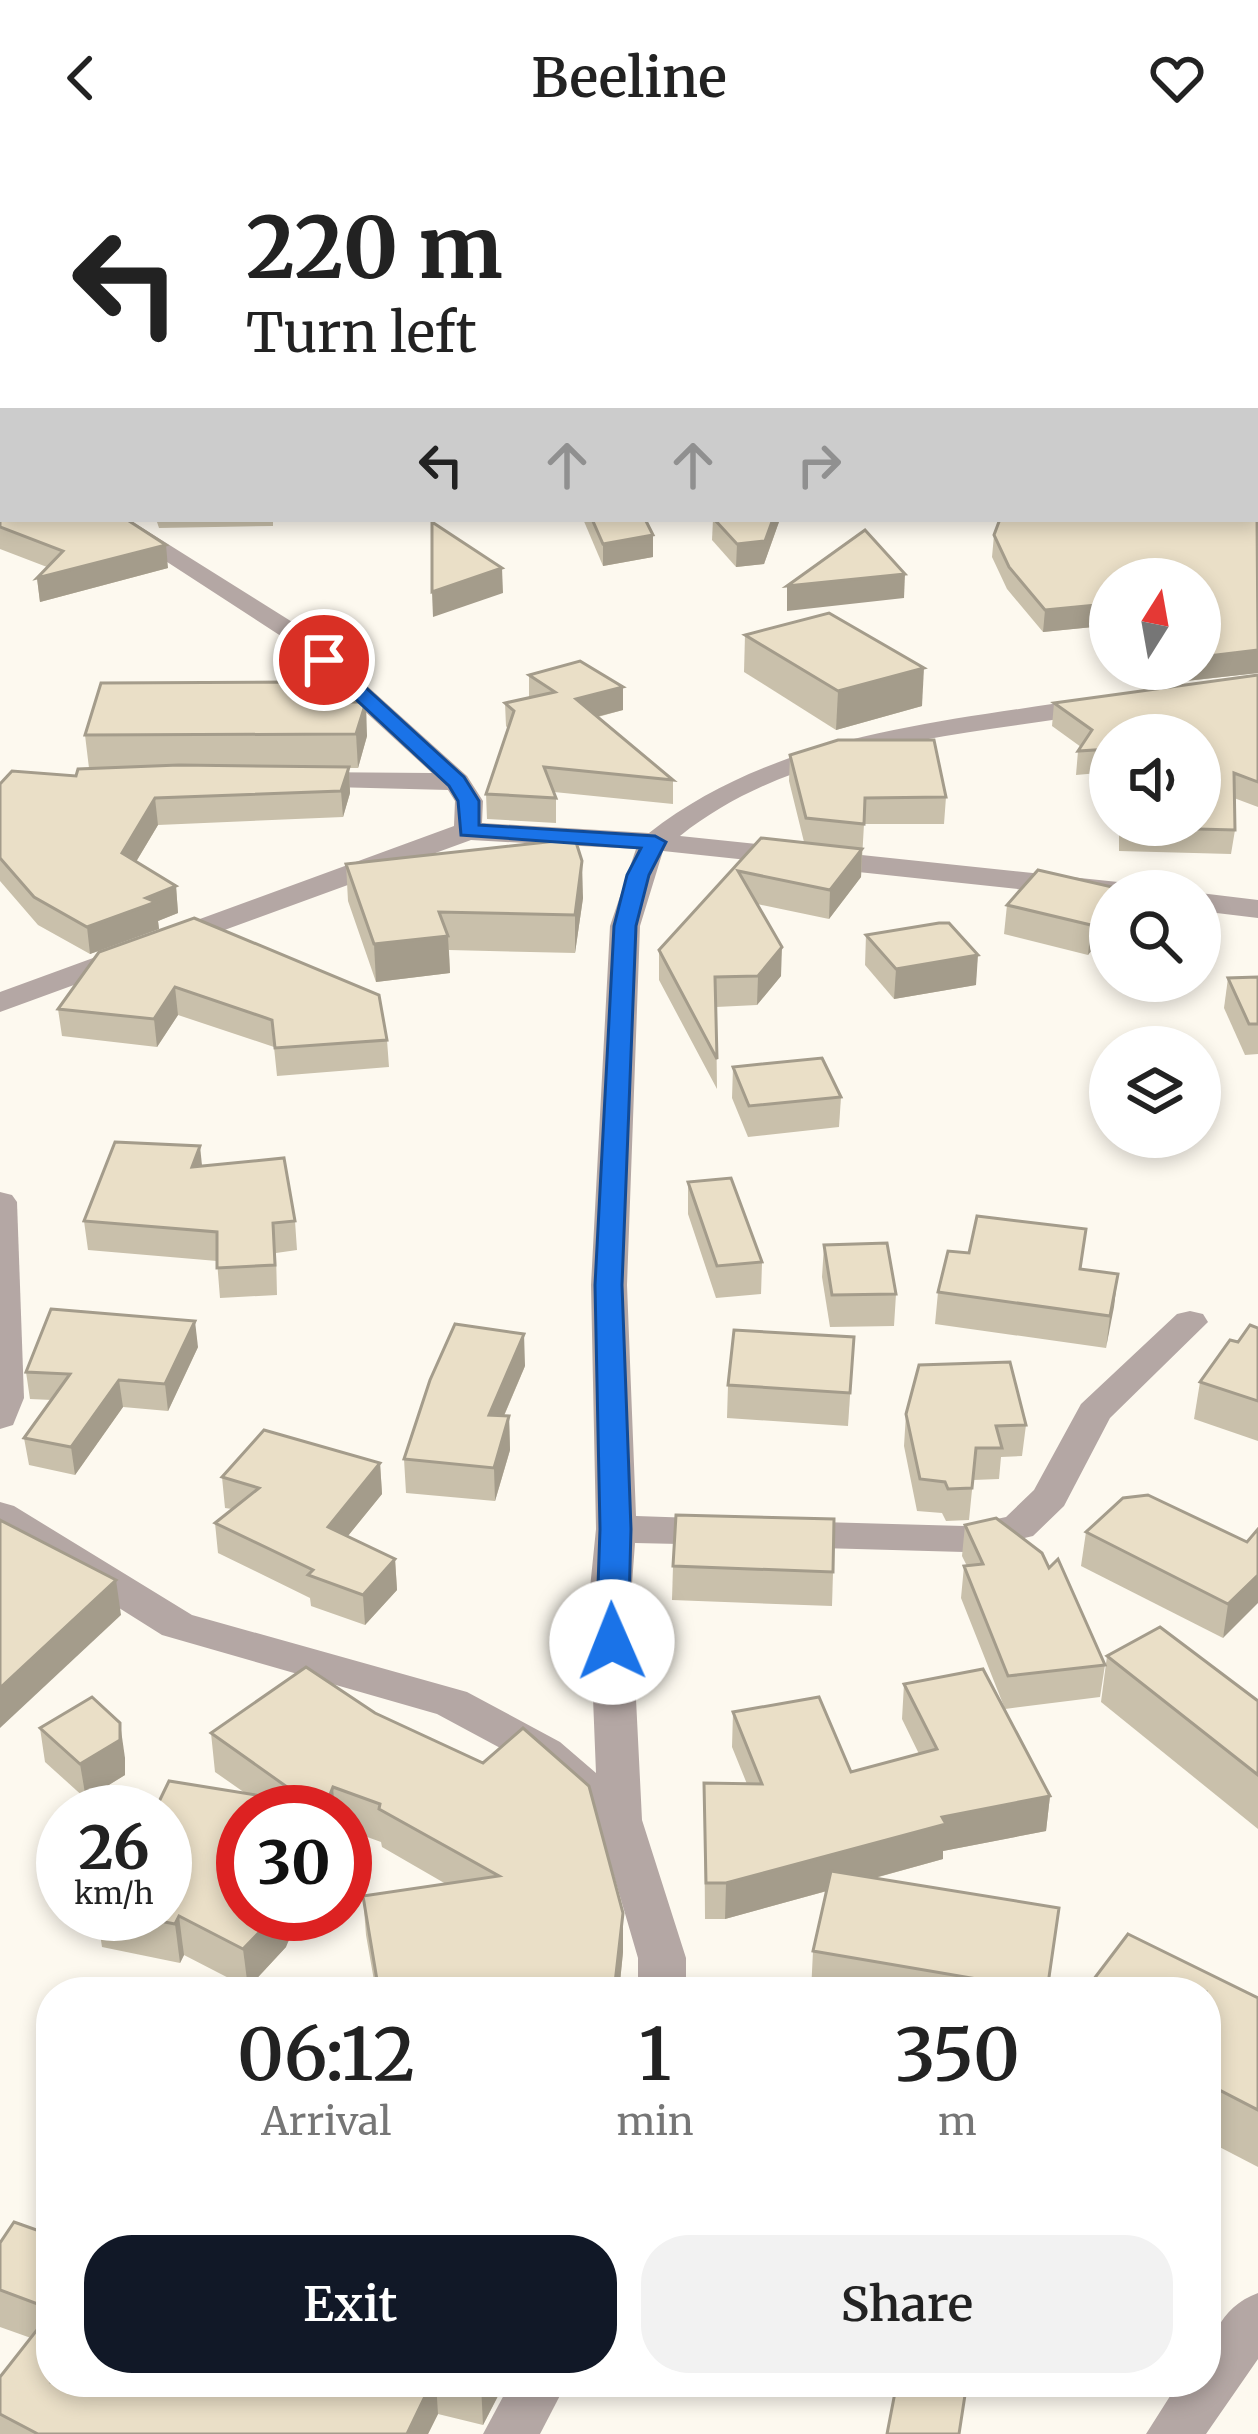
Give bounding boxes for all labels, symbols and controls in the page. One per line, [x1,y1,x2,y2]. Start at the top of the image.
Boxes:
text: Beeline [531,44,727,112]
icon: back [48,45,114,111]
icon: heart [1144,45,1210,111]
text: 220 m [246,195,503,301]
icon: left [48,204,204,360]
text: Turn left [246,299,477,367]
icon: left [408,432,474,498]
icon: ahead [534,432,600,498]
icon: ahead [660,432,726,498]
icon: right [786,432,852,498]
north arrow [1089,558,1221,690]
map controls [1089,558,1221,1158]
pin [273,609,375,711]
icon: arrive [291,627,357,693]
button: sound [1089,714,1221,846]
button: search [1089,870,1221,1002]
button: layers [1089,1026,1221,1158]
position arrow [549,1579,675,1705]
speed limit sign: 30 [216,1785,372,1941]
text: 26 [78,1810,150,1885]
text: km/h [74,1874,154,1912]
text: 06:12 [237,2009,416,2100]
text: 1 [639,2009,672,2100]
text: 350 [895,2009,1020,2100]
text: Arrival [261,2097,391,2146]
text: min [616,2097,694,2146]
text: m [938,2097,977,2146]
button: Exit [84,2235,617,2373]
button: Share [641,2235,1173,2373]

